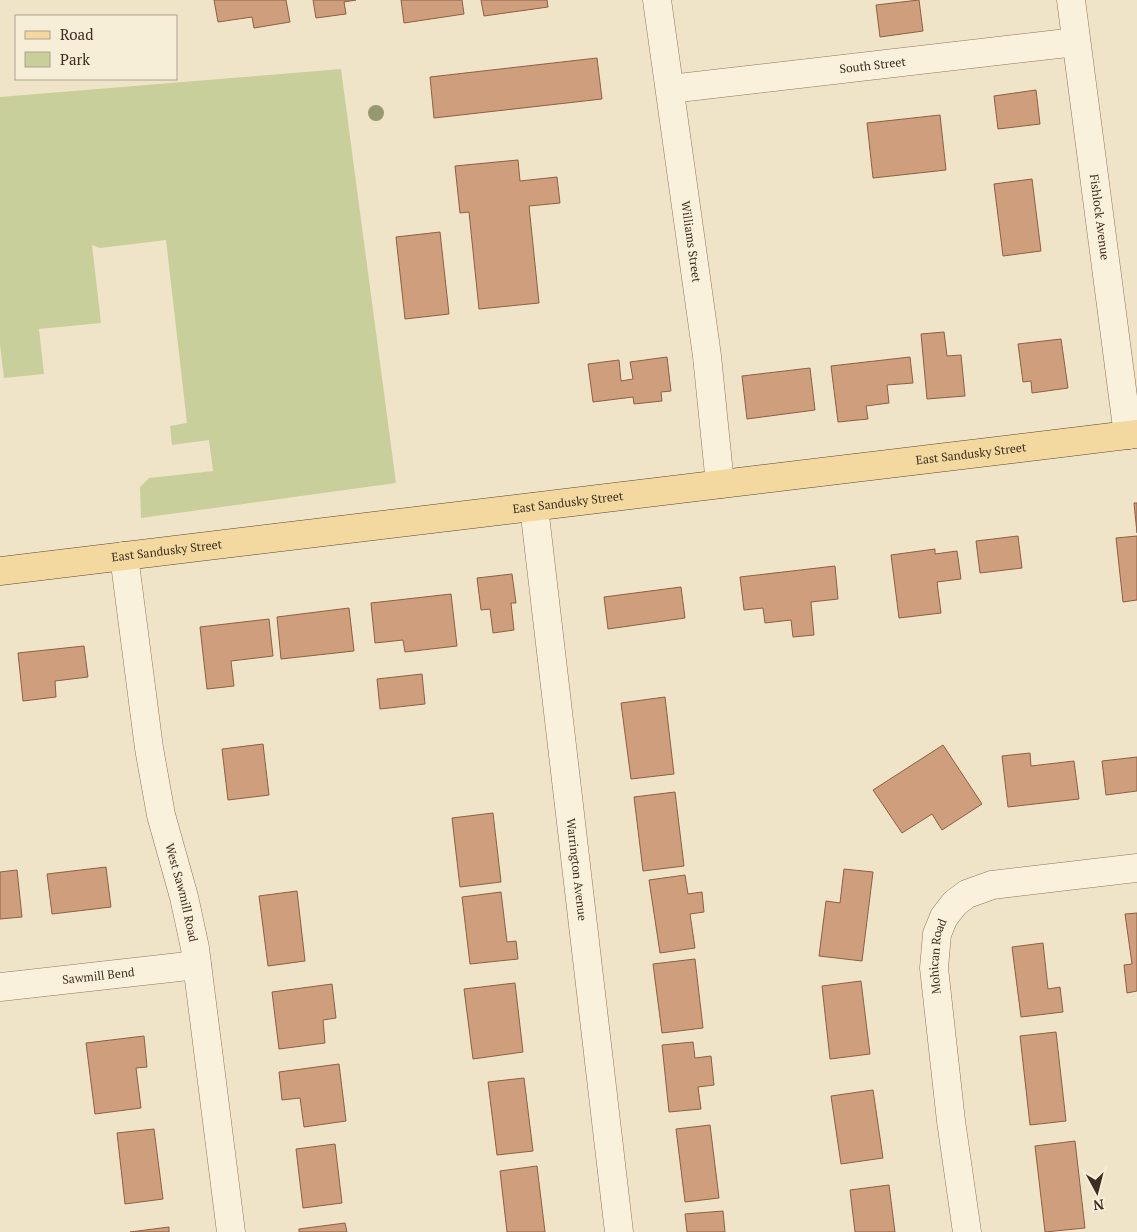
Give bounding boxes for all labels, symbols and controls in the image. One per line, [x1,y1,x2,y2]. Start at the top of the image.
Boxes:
legend [15,15,178,80]
text: Road [60,24,93,44]
text: Park [60,49,90,69]
street label: South Street [839,54,907,76]
street label: Fishlock Avenue [1087,173,1113,261]
street label: Williams Street [678,200,705,284]
street label: East Sandusky Street [915,439,1028,468]
street label: East Sandusky Street [512,488,625,516]
street label: East Sandusky Street [111,536,223,565]
street label: Warrington Avenue [564,817,590,922]
street label: West Sawmill Road [162,841,202,944]
street label: Mohican Road [926,916,950,995]
street label: Sawmill Bend [61,964,136,987]
north arrow [1072,1167,1122,1217]
text: N [1092,1195,1105,1216]

